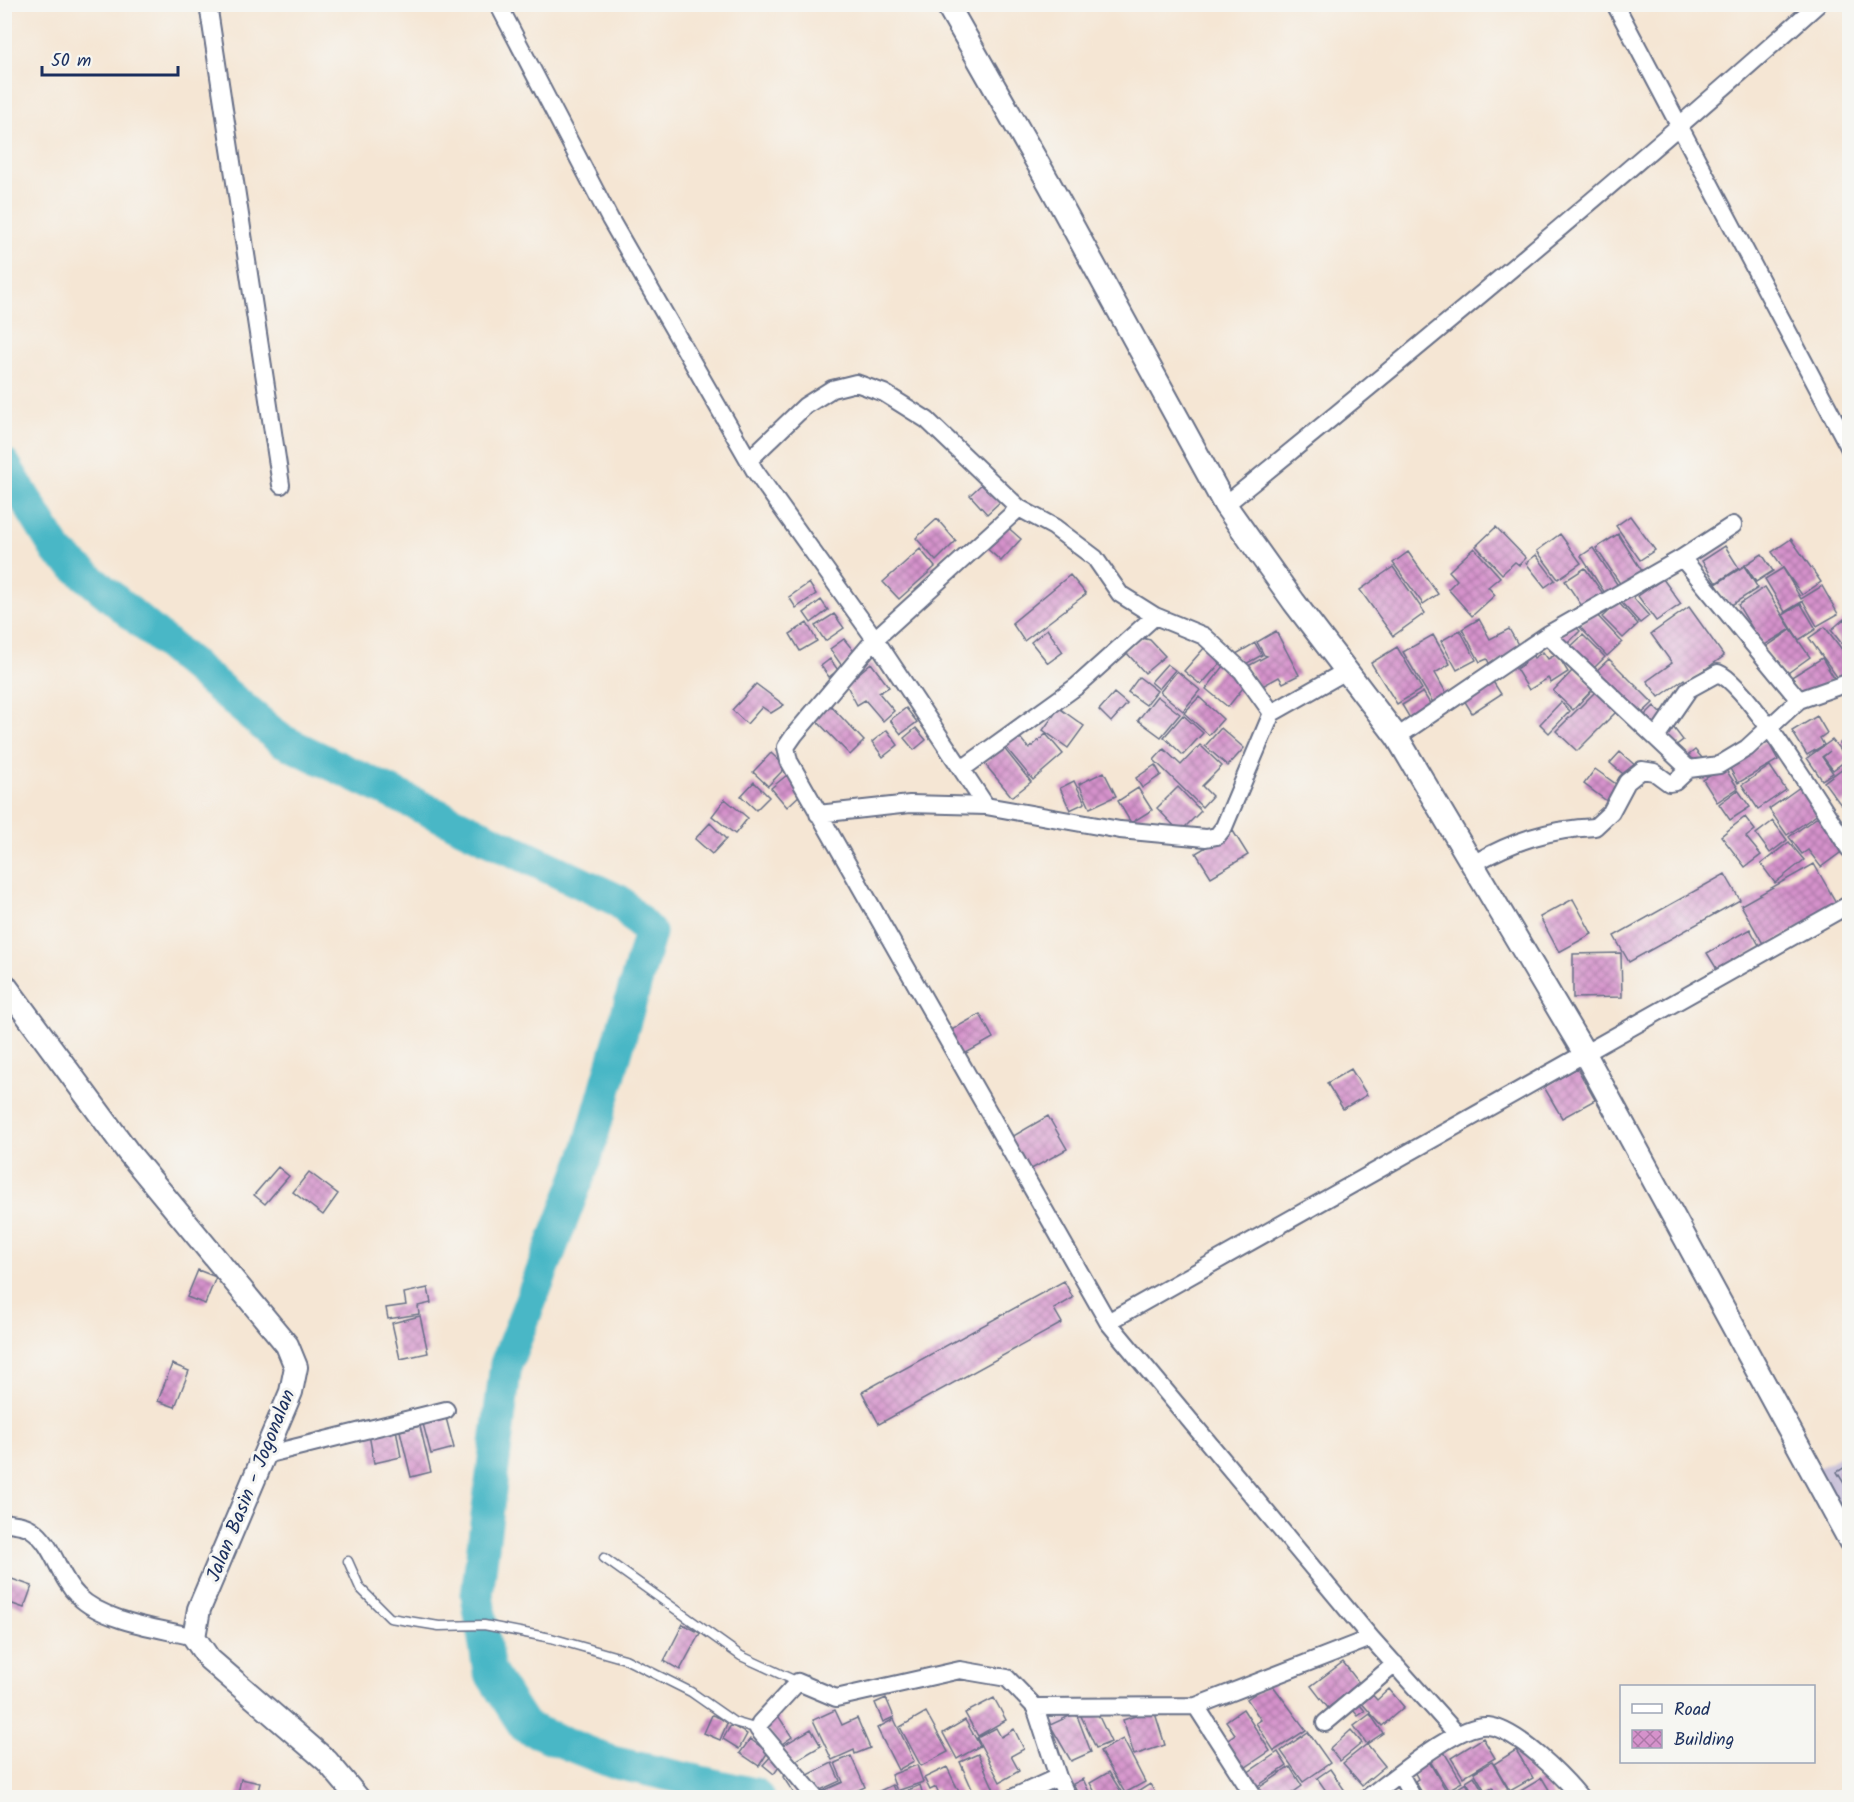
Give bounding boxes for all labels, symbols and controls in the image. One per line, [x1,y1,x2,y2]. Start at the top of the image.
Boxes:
scale bar [42,39,178,77]
text: 50 m [51,47,91,76]
street label: Jalan Basin - Jogonalan [199,1385,305,1587]
legend [1620,1685,1815,1763]
text: Road [1674,1696,1711,1725]
text: Building [1674,1726,1734,1755]

